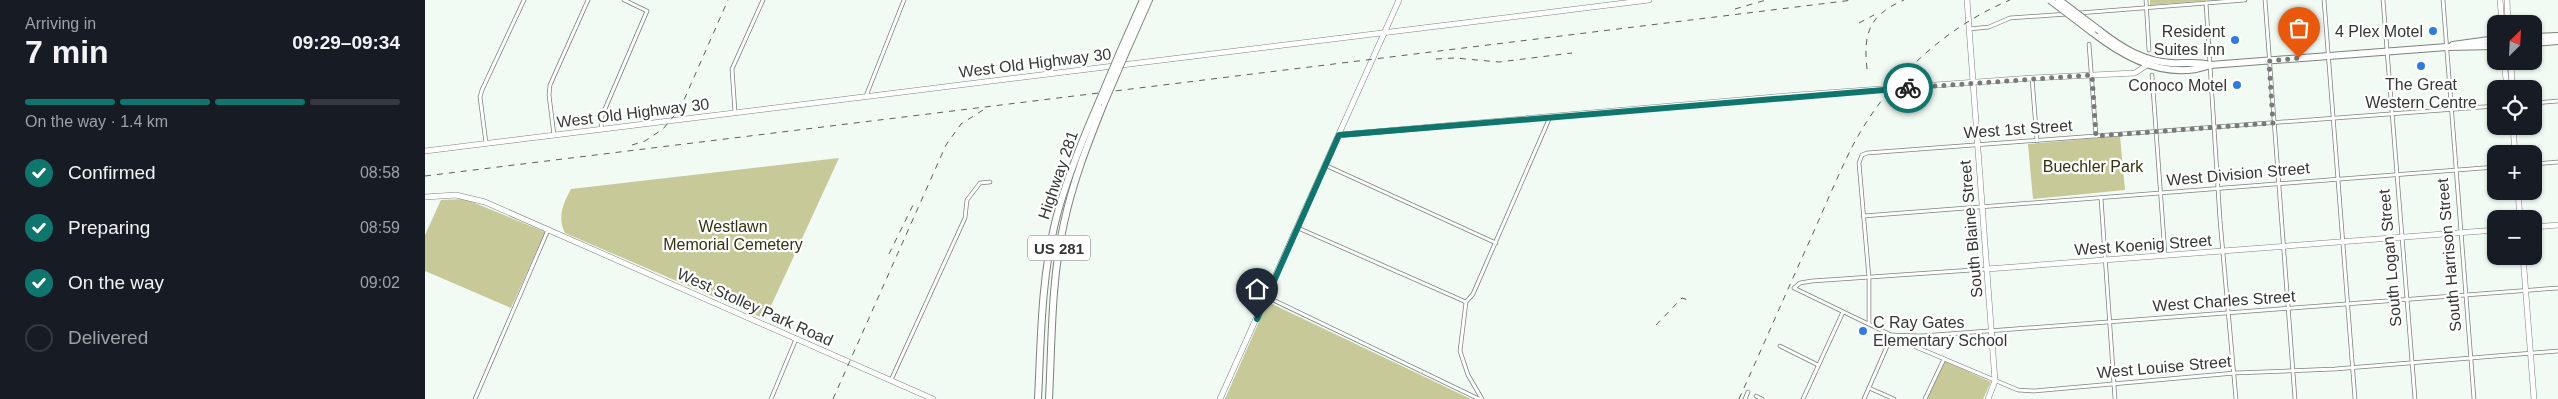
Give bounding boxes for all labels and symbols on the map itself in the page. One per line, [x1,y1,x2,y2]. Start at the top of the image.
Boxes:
pin [2278,7,2320,58]
north arrow [2487,15,2543,70]
place label: Resident Suites Inn [2154,23,2226,58]
place label: 4 Plex Motel [2335,23,2423,40]
marker: 4 Plex Motel [2427,25,2439,37]
marker: Resident Suites Inn [2229,34,2241,46]
street label: West Old Highway 30 [958,45,1112,81]
marker: The Great Western Centre [2415,60,2427,72]
courier [1883,63,1933,113]
place label: The Great Western Centre [2365,76,2477,111]
place label: Conoco Motel [2128,77,2227,94]
marker: Conoco Motel [2231,79,2243,91]
street label: West Old Highway 30 [556,95,710,131]
street label: West 1st Street [1963,117,2074,141]
street label: Highway 281 [1035,128,1081,221]
park label: Buechler Park [2043,158,2144,175]
street label: South Blaine Street [1956,159,1985,298]
street label: West Division Street [2166,159,2311,189]
street label: South Harrison Street [2434,177,2464,332]
street label: South Logan Street [2375,188,2404,327]
park label: Westlawn Memorial Cemetery [663,218,803,253]
street label: West Koenig Street [2074,232,2213,258]
road number: US 281 [1028,236,1090,260]
street label: West Stolley Park Road [674,265,836,349]
pin [1236,268,1278,319]
street label: West Charles Street [2152,287,2296,314]
place label: C Ray Gates Elementary School [1873,314,2007,349]
marker: C Ray Gates Elementary School [1857,325,1869,337]
street label: West Louise Street [2096,353,2232,381]

